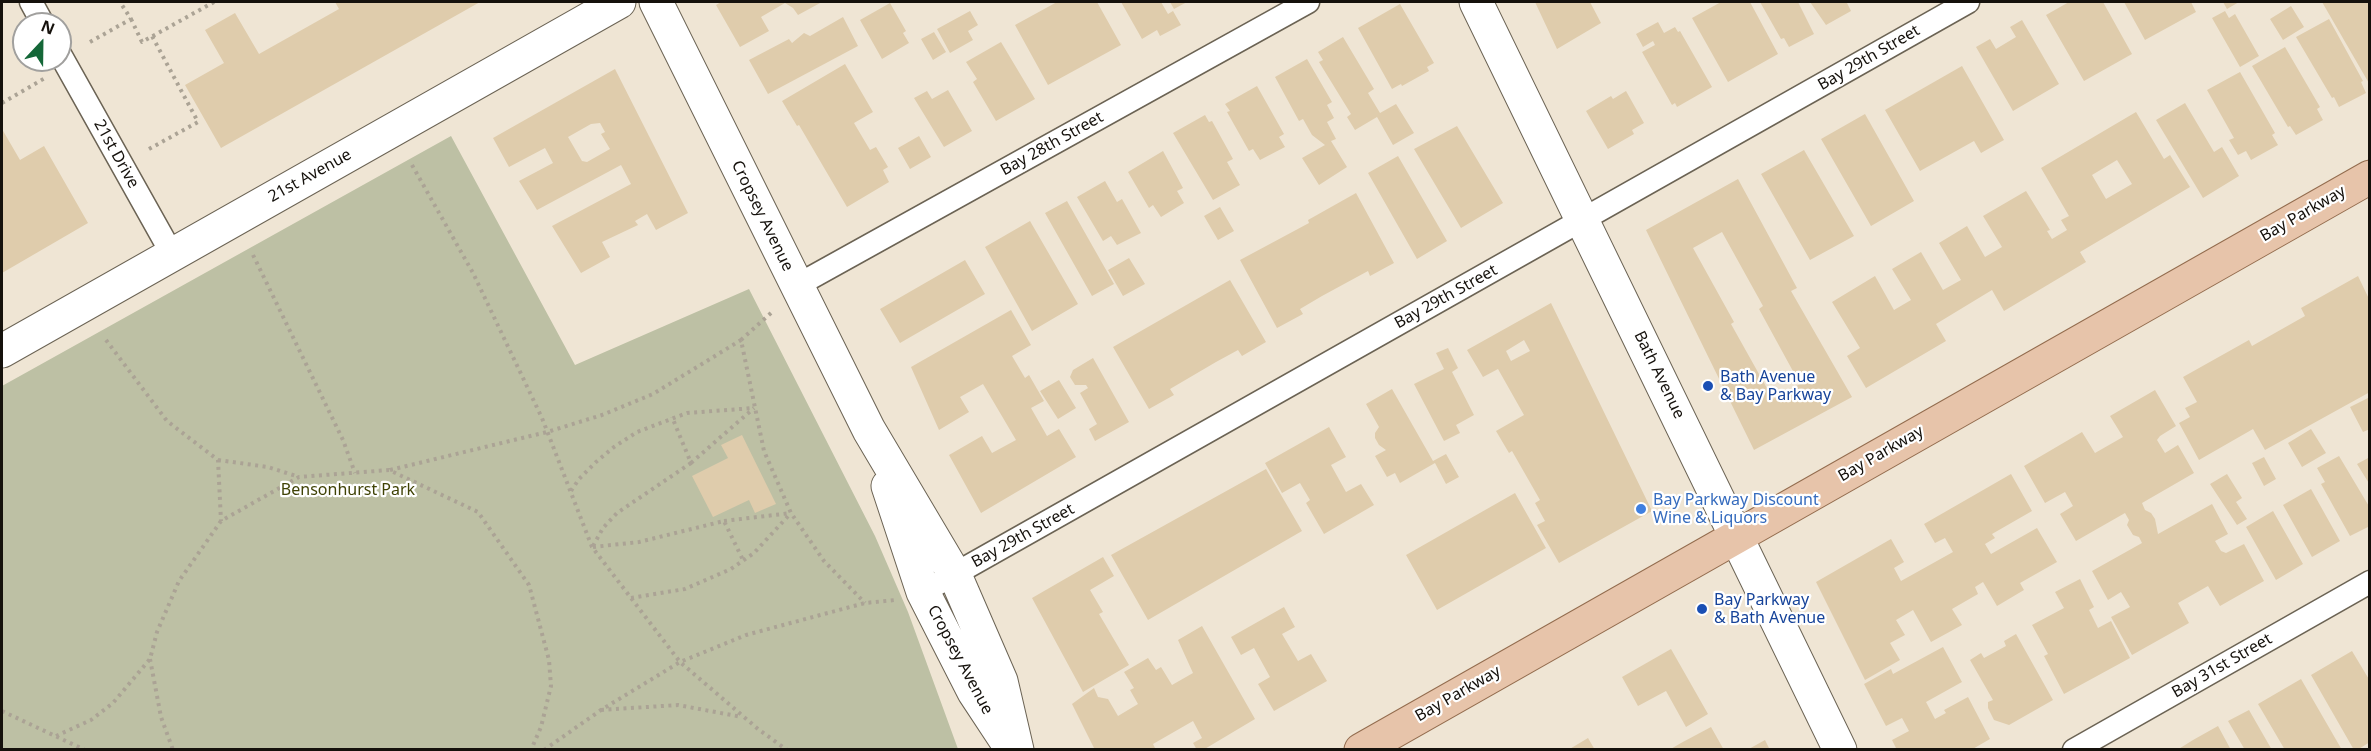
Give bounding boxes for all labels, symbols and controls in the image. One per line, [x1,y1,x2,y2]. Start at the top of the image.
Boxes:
north arrow [12,12,72,72]
text: N [38,15,58,40]
street label: Bay 29th Street [1815,21,1923,95]
street label: Bay 28th Street [997,108,1107,180]
street label: 21st Drive [89,116,143,192]
street label: 21st Avenue [265,145,355,207]
street label: Cropsey Avenue [727,158,797,274]
street label: Bay Parkway [2257,182,2349,246]
street label: Bay 29th Street [1391,261,1501,333]
street label: Bath Avenue [1629,328,1689,422]
place label: Bath Avenue & Bay Parkway [1720,367,1831,405]
marker: Bath Avenue & Bay Parkway [1701,379,1715,393]
street label: Bay Parkway [1835,422,1927,486]
park label: Bensonhurst Park [281,480,415,500]
place label: Bay Parkway Discount Wine & Liquors [1653,490,1819,528]
street label: Bay 29th Street [968,500,1078,572]
marker: Bay Parkway Discount Wine & Liquors [1634,502,1648,516]
place label: Bay Parkway & Bath Avenue [1714,590,1825,628]
street label: Cropsey Avenue [923,602,997,718]
marker: Bay Parkway & Bath Avenue [1695,602,1709,616]
street label: Bay 31st Street [2169,630,2275,702]
street label: Bay Parkway [1412,662,1504,726]

